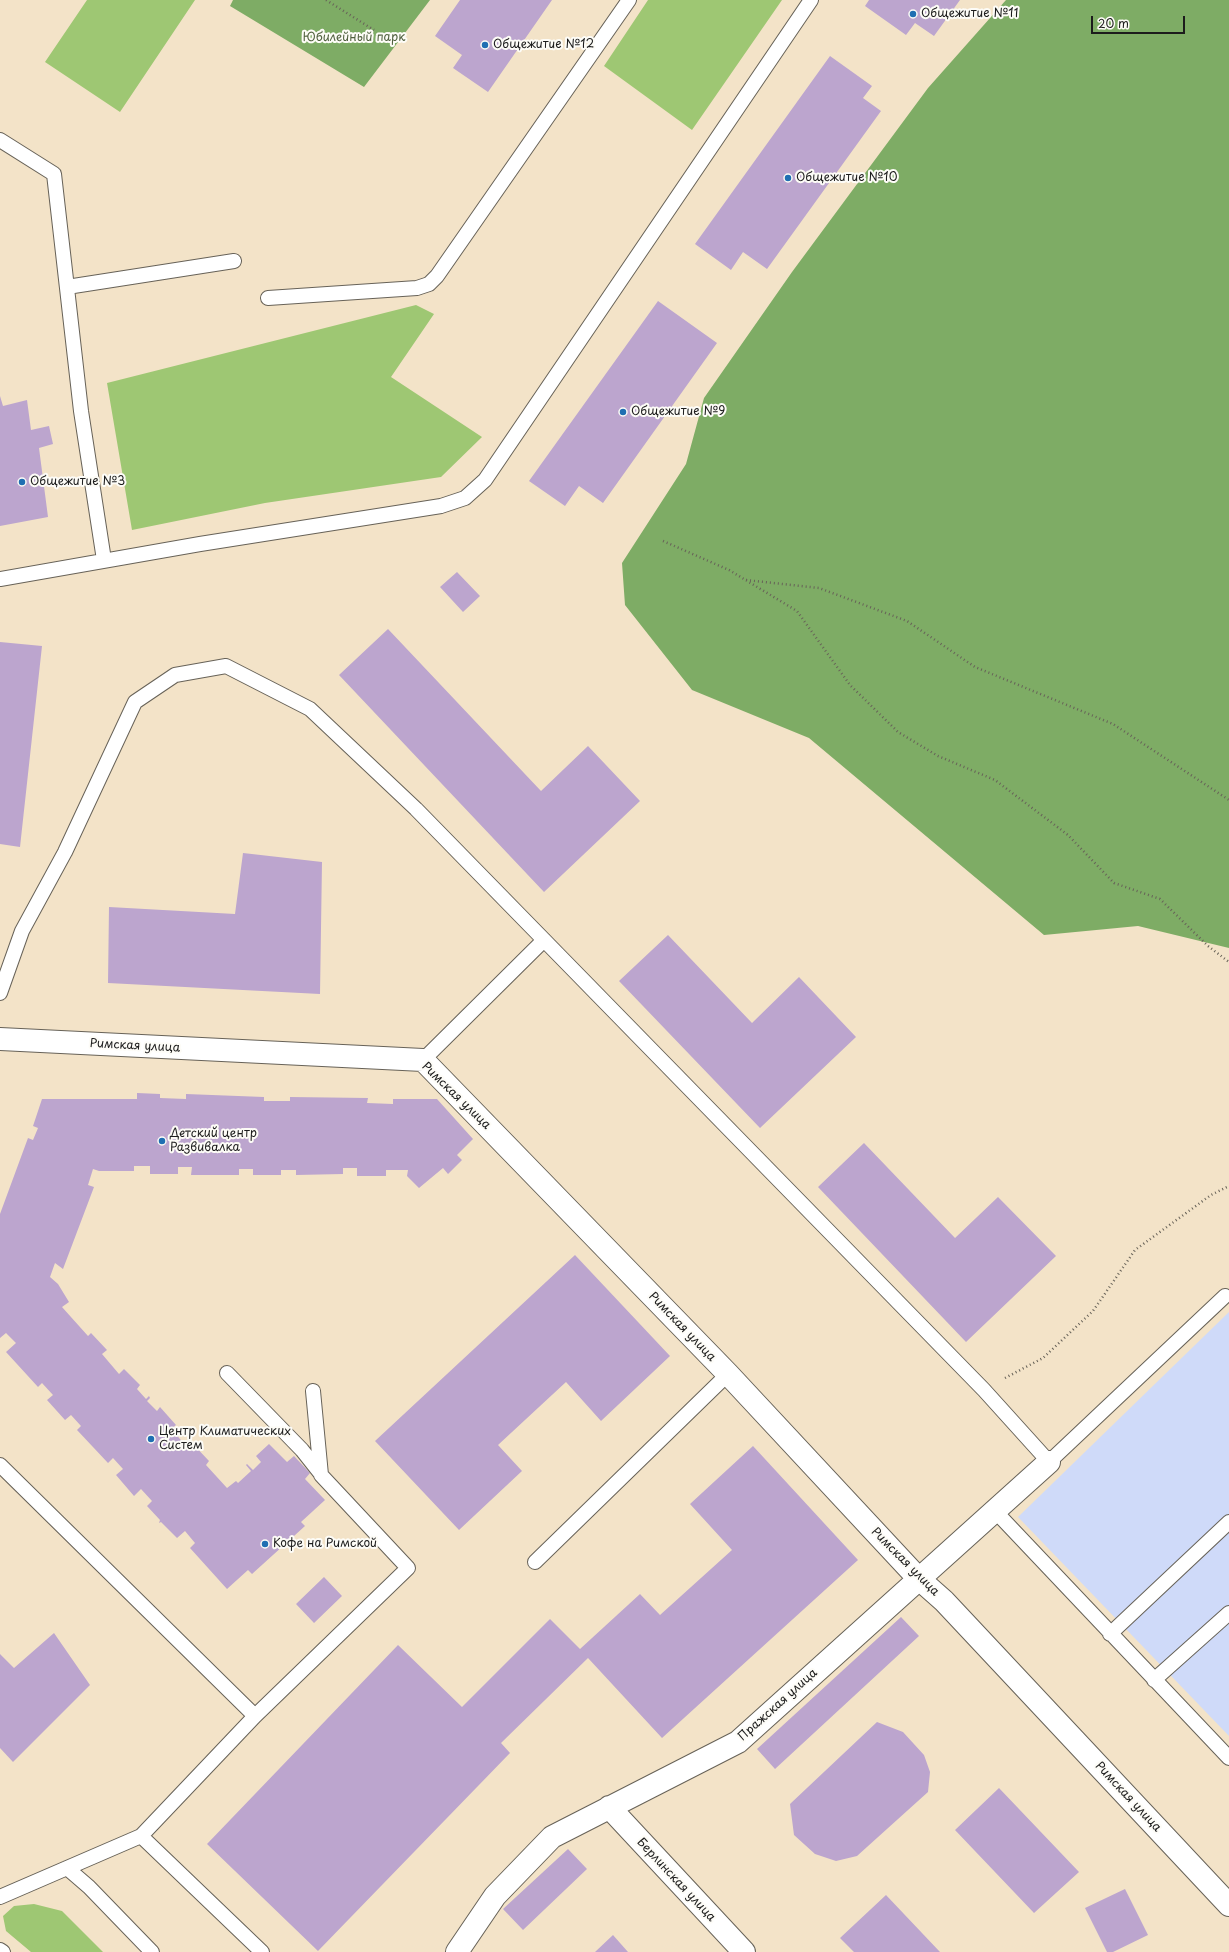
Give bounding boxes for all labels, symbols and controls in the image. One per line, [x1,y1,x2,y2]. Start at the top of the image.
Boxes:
place label: Общежитие №11 [921,7,1018,21]
scale bar [1093,8,1187,34]
marker: Общежитие №11 [908,9,918,19]
text: 20 m [1098,14,1129,32]
park label: Юбилейный парк [303,31,405,45]
place label: Общежитие №12 [493,38,594,52]
marker: Общежитие №12 [480,40,490,50]
place label: Общежитие №10 [796,171,897,185]
marker: Общежитие №10 [783,173,793,183]
place label: Общежитие №9 [631,405,725,419]
marker: Общежитие №9 [618,407,628,417]
place label: Общежитие №3 [30,475,125,489]
marker: Общежитие №3 [17,477,27,487]
street label: Римская улица [89,1036,181,1056]
street label: Римская улица [418,1059,494,1133]
place label: Детский центр Развивалка [170,1127,257,1155]
marker: Детский центр Развивалка [157,1136,167,1146]
street label: Римская улица [645,1289,719,1365]
place label: Центр Климатических Систем [159,1425,291,1453]
marker: Центр Климатических Систем [146,1434,156,1444]
street label: Римская улица [868,1525,942,1599]
place label: Кофе на Римской [273,1537,377,1551]
marker: Кофе на Римской [260,1539,270,1549]
street label: Пражская улица [736,1666,820,1744]
street label: Римская улица [1092,1759,1164,1835]
street label: Берлинская улица [634,1835,718,1925]

